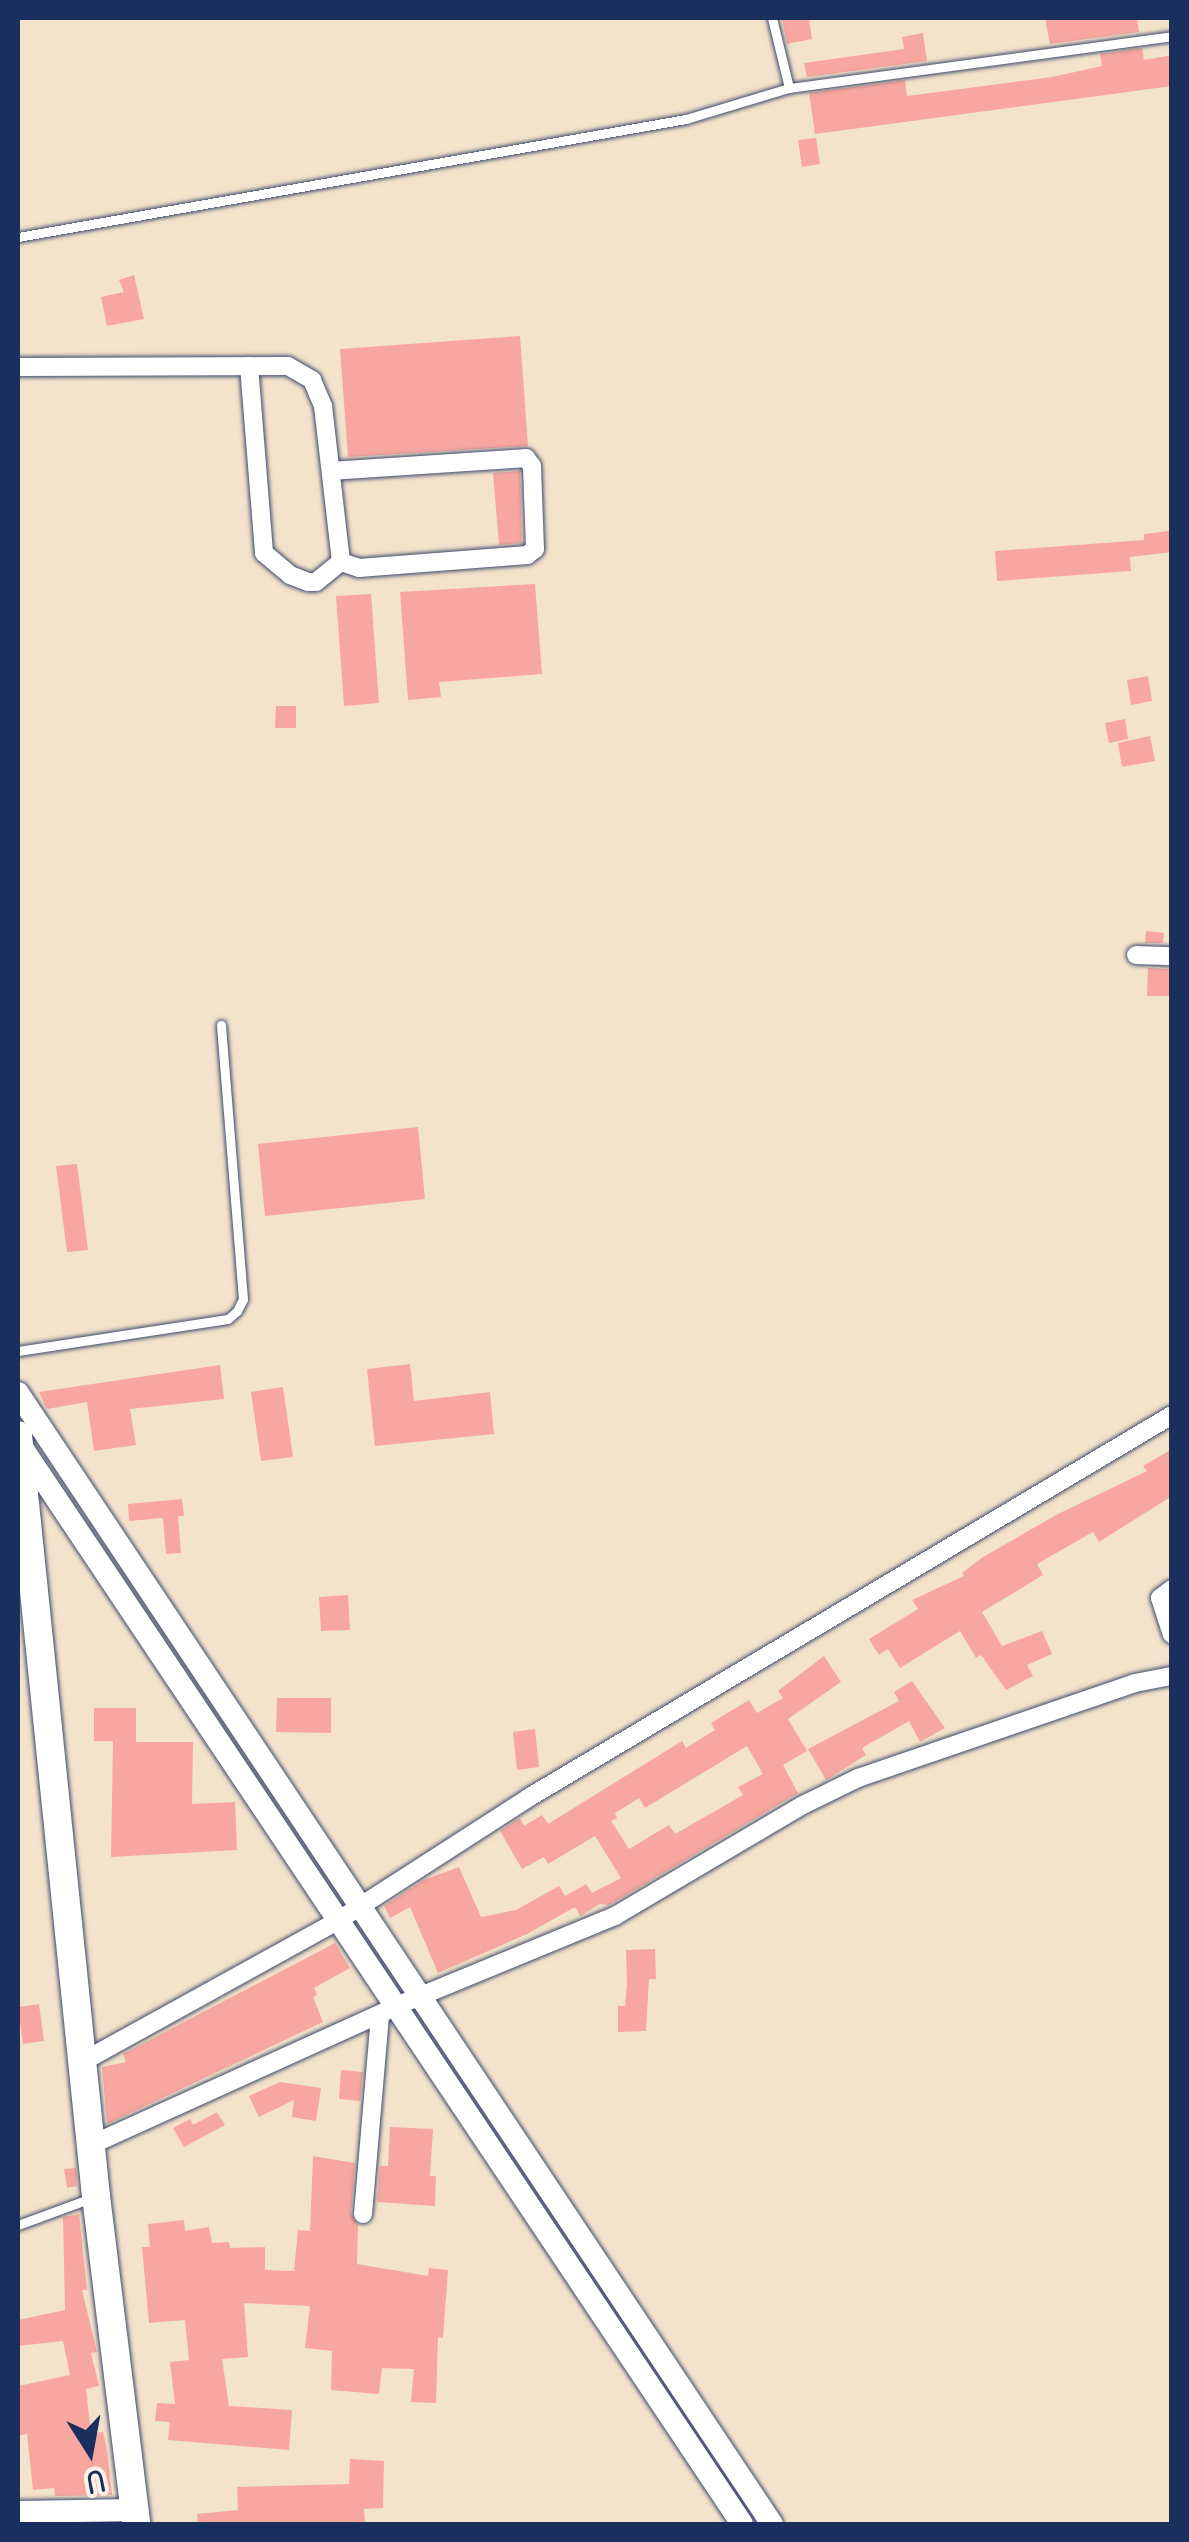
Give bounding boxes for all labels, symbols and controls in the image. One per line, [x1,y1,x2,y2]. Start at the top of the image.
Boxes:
north arrow [40,2402,140,2502]
text: U [83,2462,109,2501]

